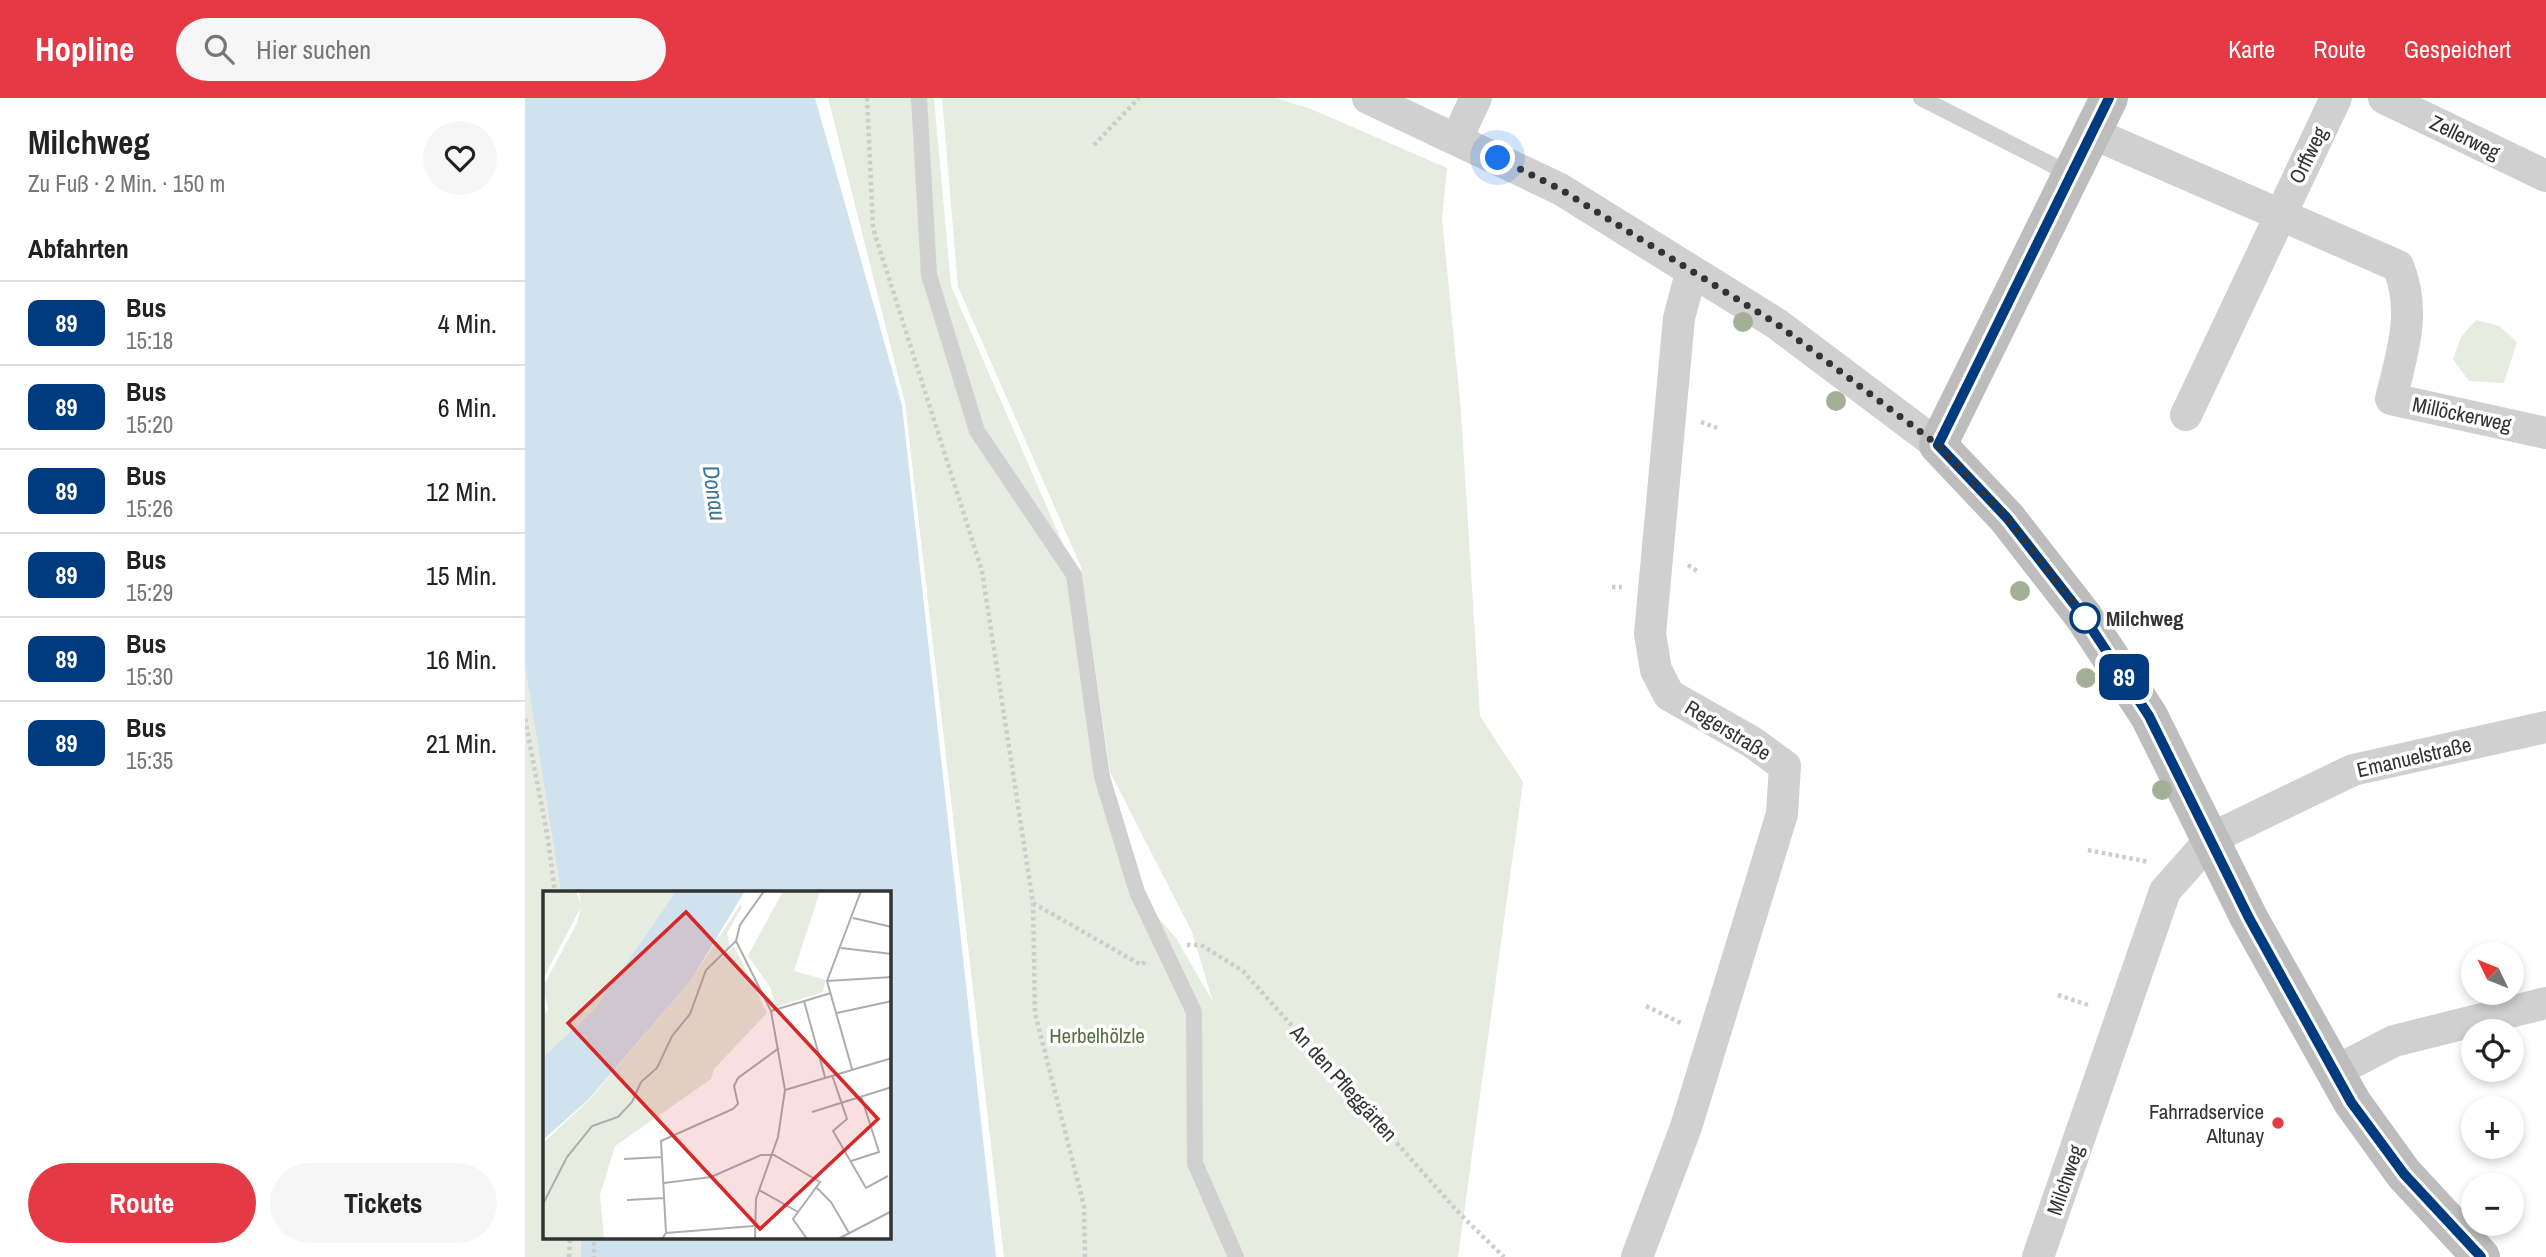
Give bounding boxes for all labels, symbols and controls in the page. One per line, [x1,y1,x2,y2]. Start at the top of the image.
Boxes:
search box [176,18,666,81]
text: Hopline [35,27,134,71]
icon: search [200,30,238,68]
text: Hier suchen [256,32,371,67]
text: Karte [2228,33,2275,65]
text: Route [2313,33,2366,65]
text: Gespeichert [2404,33,2511,65]
street label: Zellerweg [2425,108,2505,167]
text: Milchweg [28,120,150,164]
button: heart [423,121,497,195]
street label: Orffweg [2282,121,2334,188]
your location [1480,140,1515,175]
text: Zu Fuß · 2 Min. · 150 m [28,168,225,199]
text: Abfahrten [28,231,129,266]
text: Bus [126,290,166,325]
text: 4 Min. [438,306,497,341]
text: 89 [56,307,77,339]
text: 15:18 [126,325,173,356]
text: Bus [126,374,166,409]
street label: Millöckerweg [2410,389,2515,439]
text: 6 Min. [438,390,497,425]
text: 89 [56,391,77,423]
text: 15:20 [126,409,173,440]
text: Bus [126,458,166,493]
water label: Donau [696,463,734,523]
text: 12 Min. [426,474,497,509]
text: 89 [56,475,77,507]
text: 15:26 [126,493,173,524]
text: Bus [126,542,166,577]
text: 15 Min. [426,558,497,593]
text: 89 [56,559,77,591]
text: 15:29 [126,577,173,608]
marker: Milchweg [2070,603,2100,633]
place label: Milchweg [2106,604,2184,633]
text: Bus [126,626,166,661]
text: 16 Min. [426,642,497,677]
text: 89 [56,643,77,675]
line badge: 89 [2093,654,2155,700]
text: 15:30 [126,661,173,692]
text: 89 [2113,661,2135,693]
street label: Regerstraße [1680,693,1776,767]
text: Bus [126,710,166,745]
text: 21 Min. [426,726,497,761]
text: 89 [56,727,77,759]
street label: Emanuelstraße [2354,730,2474,784]
text: 15:35 [126,745,173,776]
inset map [543,891,891,1240]
north arrow [2461,942,2523,1004]
map controls [2461,942,2524,1236]
street label: An den Pfleggärten [1283,1018,1404,1147]
button: locate [2461,1019,2524,1082]
park label: Herbelhölzle [1049,1021,1145,1050]
button: + [2461,1096,2524,1159]
place label: Fahrradservice Altunay [2149,1097,2264,1150]
marker: Fahrradservice Altunay [2270,1115,2286,1131]
street label: Milchweg [2039,1141,2091,1219]
button: Route [28,1163,256,1243]
button: Tickets [270,1163,497,1243]
button: − [2461,1173,2524,1236]

